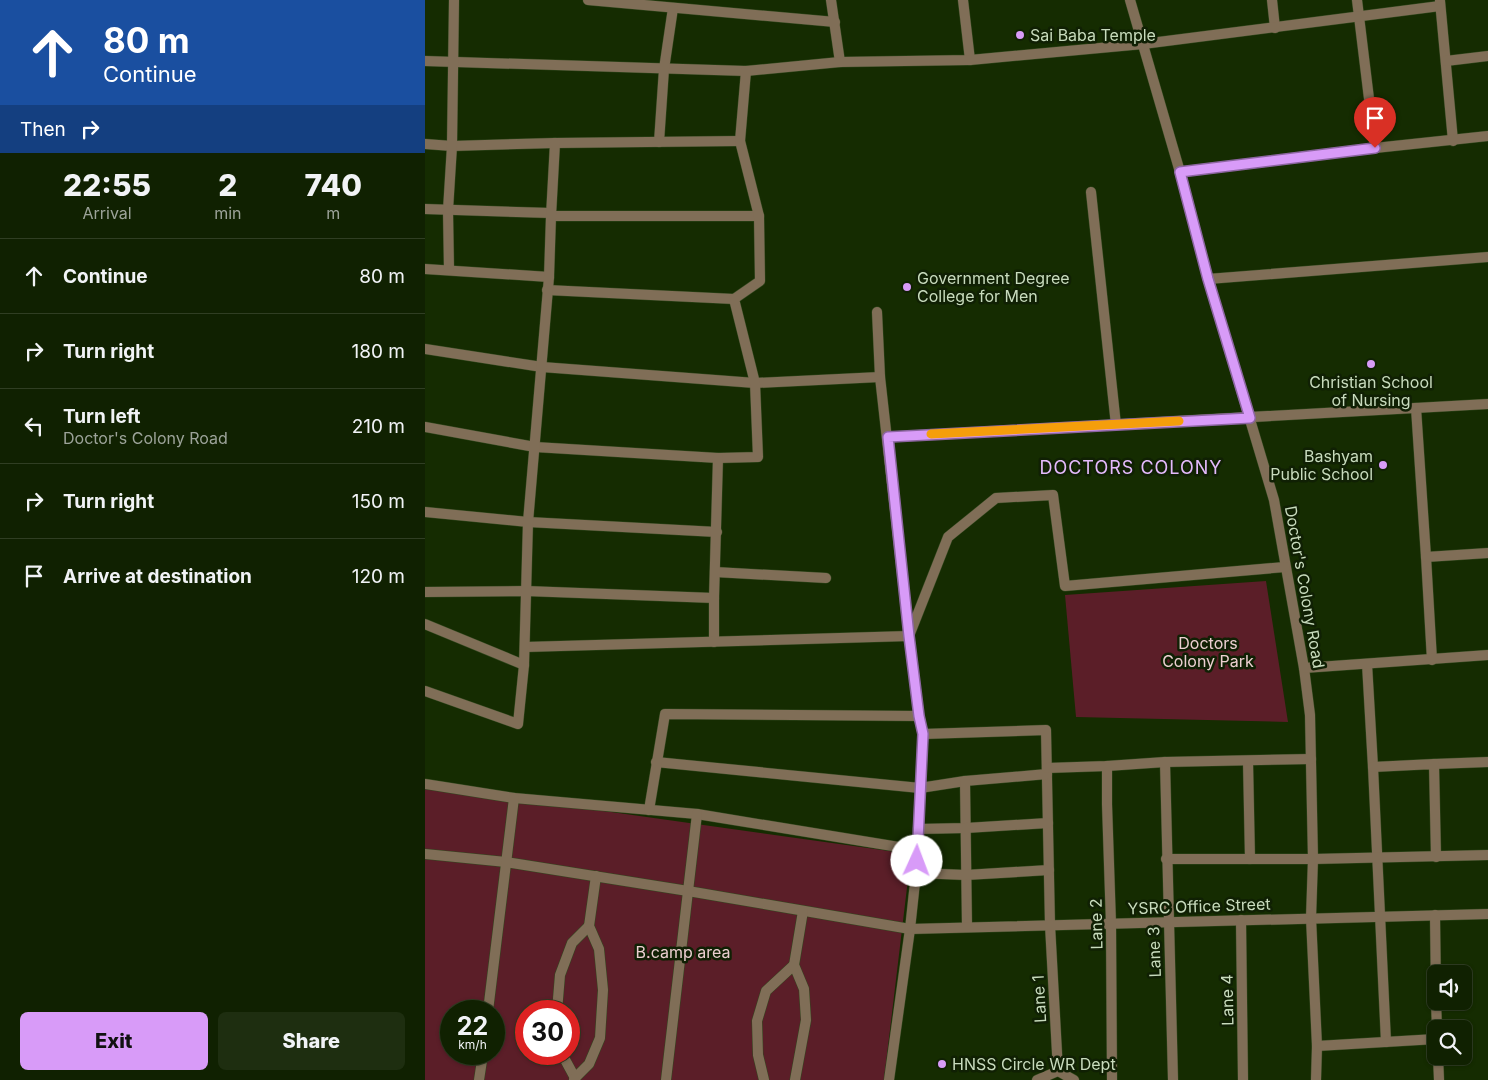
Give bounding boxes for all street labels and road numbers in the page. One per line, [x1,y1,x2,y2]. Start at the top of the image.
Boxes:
street label: Doctor's Colony Road [1281,504,1329,670]
street label: YSRC Office Street [1127,894,1271,918]
street label: Lane 2 [1086,898,1106,950]
street label: Lane 3 [1143,926,1165,978]
street label: Lane 4 [1217,974,1237,1026]
street label: Lane 1 [1028,975,1050,1023]

